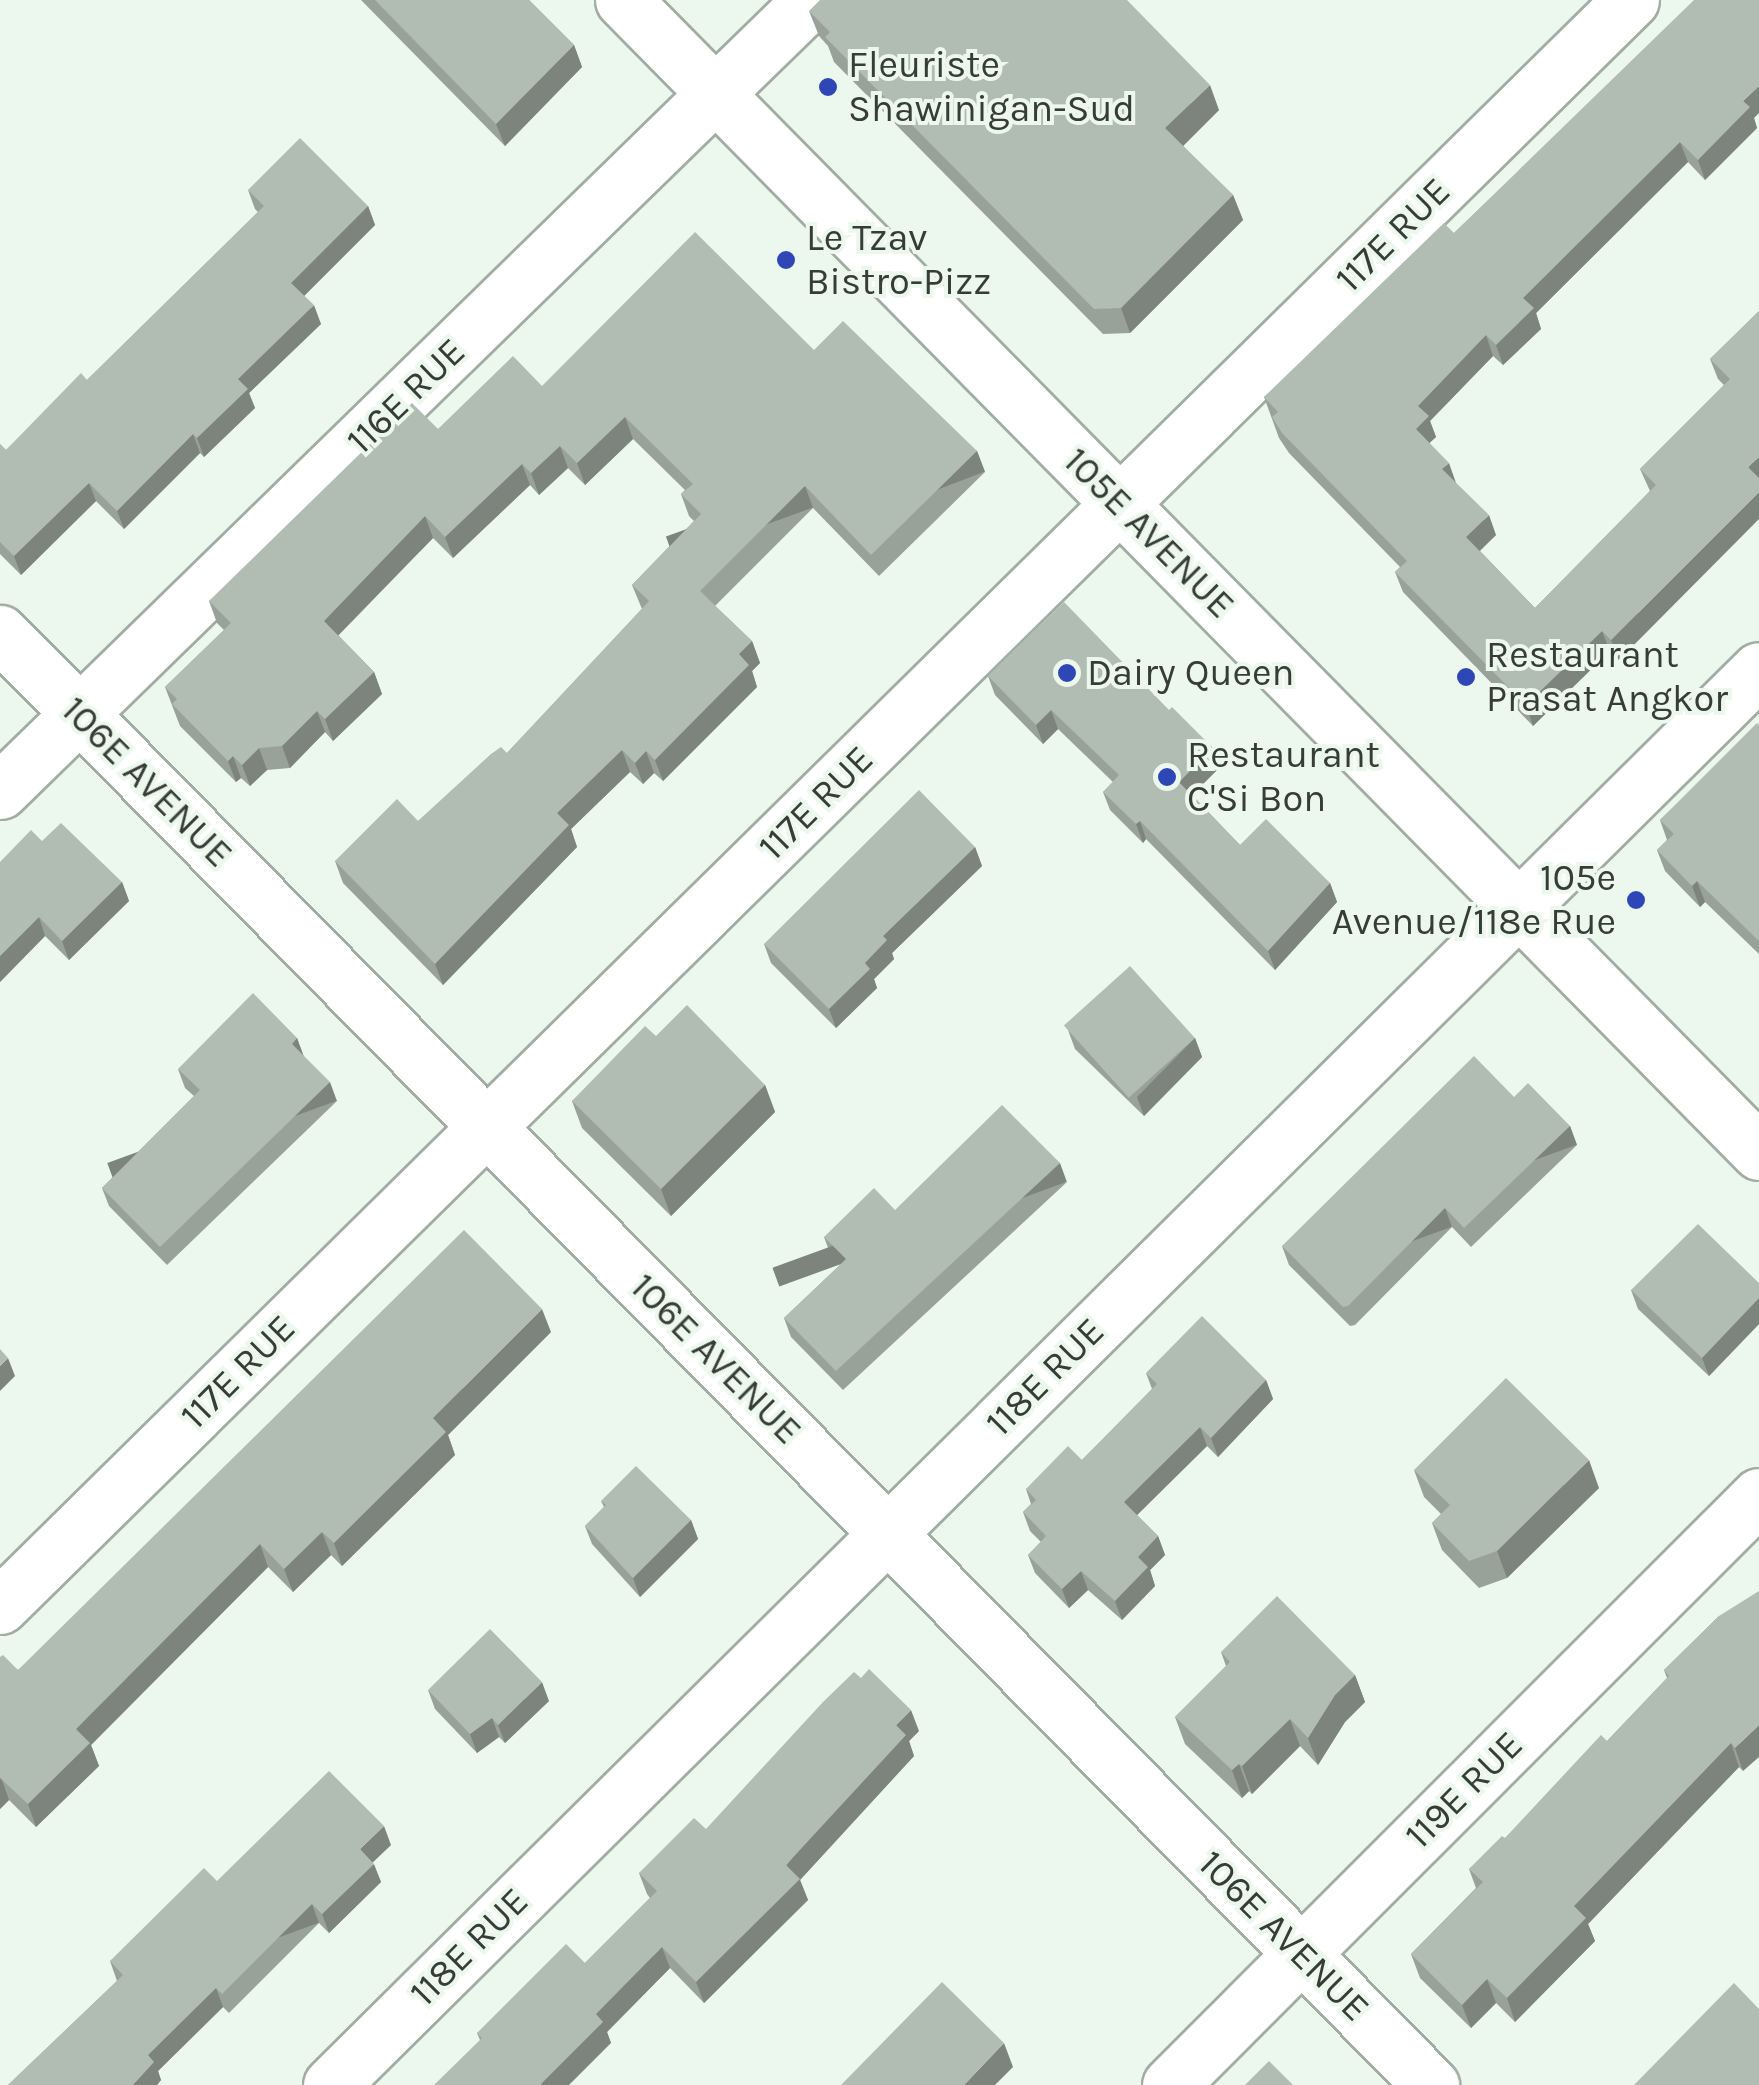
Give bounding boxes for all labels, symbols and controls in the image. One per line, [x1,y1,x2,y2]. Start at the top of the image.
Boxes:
place label: Fleuriste Shawinigan-Sud [848,42,1135,132]
marker: Fleuriste Shawinigan-Sud [817,76,839,98]
street label: 117E RUE [1326,168,1460,302]
place label: Le Tzav Bistro-Pizz [806,215,991,304]
marker: Le Tzav Bistro-Pizz [775,249,797,271]
street label: 116E RUE [337,329,475,463]
street label: 105E AVENUE [1054,438,1244,628]
place label: Restaurant Prasat Angkor [1486,632,1728,722]
place label: Dairy Queen [1087,650,1294,696]
marker: Dairy Queen [1056,662,1078,684]
marker: Restaurant Prasat Angkor [1455,666,1477,688]
street label: 106E AVENUE [52,687,242,877]
place label: Restaurant C'Si Bon [1187,732,1380,822]
street label: 117E RUE [749,736,883,870]
marker: Restaurant C'Si Bon [1156,766,1178,788]
place label: 105e Avenue/118e Rue [1332,855,1616,944]
marker: 105e Avenue/118e Rue [1625,889,1647,911]
street label: 106E AVENUE [621,1264,811,1454]
street label: 117E RUE [171,1305,305,1439]
street label: 118E RUE [976,1308,1114,1446]
street label: 119E RUE [1396,1722,1532,1858]
street label: 106E AVENUE [1189,1841,1379,2031]
street label: 118E RUE [400,1878,538,2016]

